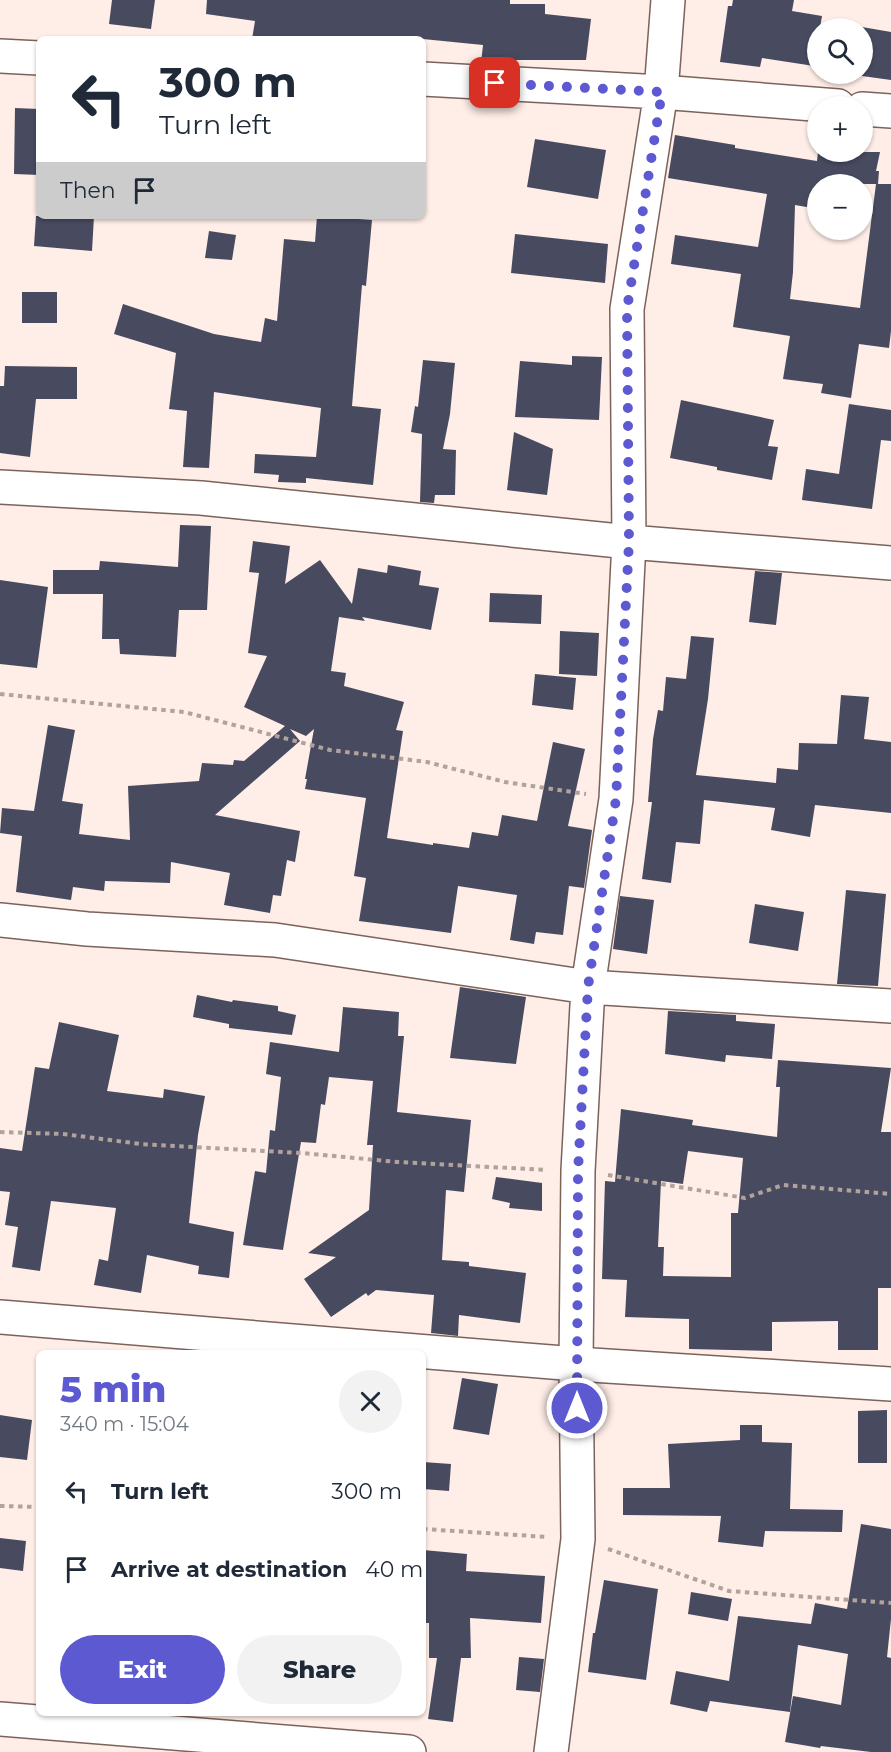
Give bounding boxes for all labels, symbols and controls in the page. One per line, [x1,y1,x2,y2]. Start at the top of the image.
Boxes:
map controls [807,18,873,240]
button: search [807,18,873,84]
text: 300 m [159,56,297,108]
pin [469,57,520,108]
icon: left [60,60,138,138]
icon: arrive [478,66,511,99]
button: + [807,96,873,162]
text: Turn left [159,108,272,141]
icon: arrive [128,174,161,207]
button: − [807,174,873,240]
text: Then [60,177,116,204]
text: 5 min [60,1367,166,1411]
button: close [339,1370,402,1433]
position arrow [545,1376,609,1440]
text: 340 m · 15:04 [60,1412,189,1436]
icon: left [60,1475,93,1508]
text: Turn left [111,1478,209,1505]
text: 300 m [331,1478,402,1505]
icon: arrive [60,1553,93,1586]
text: Arrive at destination [111,1556,347,1583]
text: 40 m [365,1556,423,1583]
button: Exit [60,1635,225,1704]
button: Share [237,1635,402,1704]

